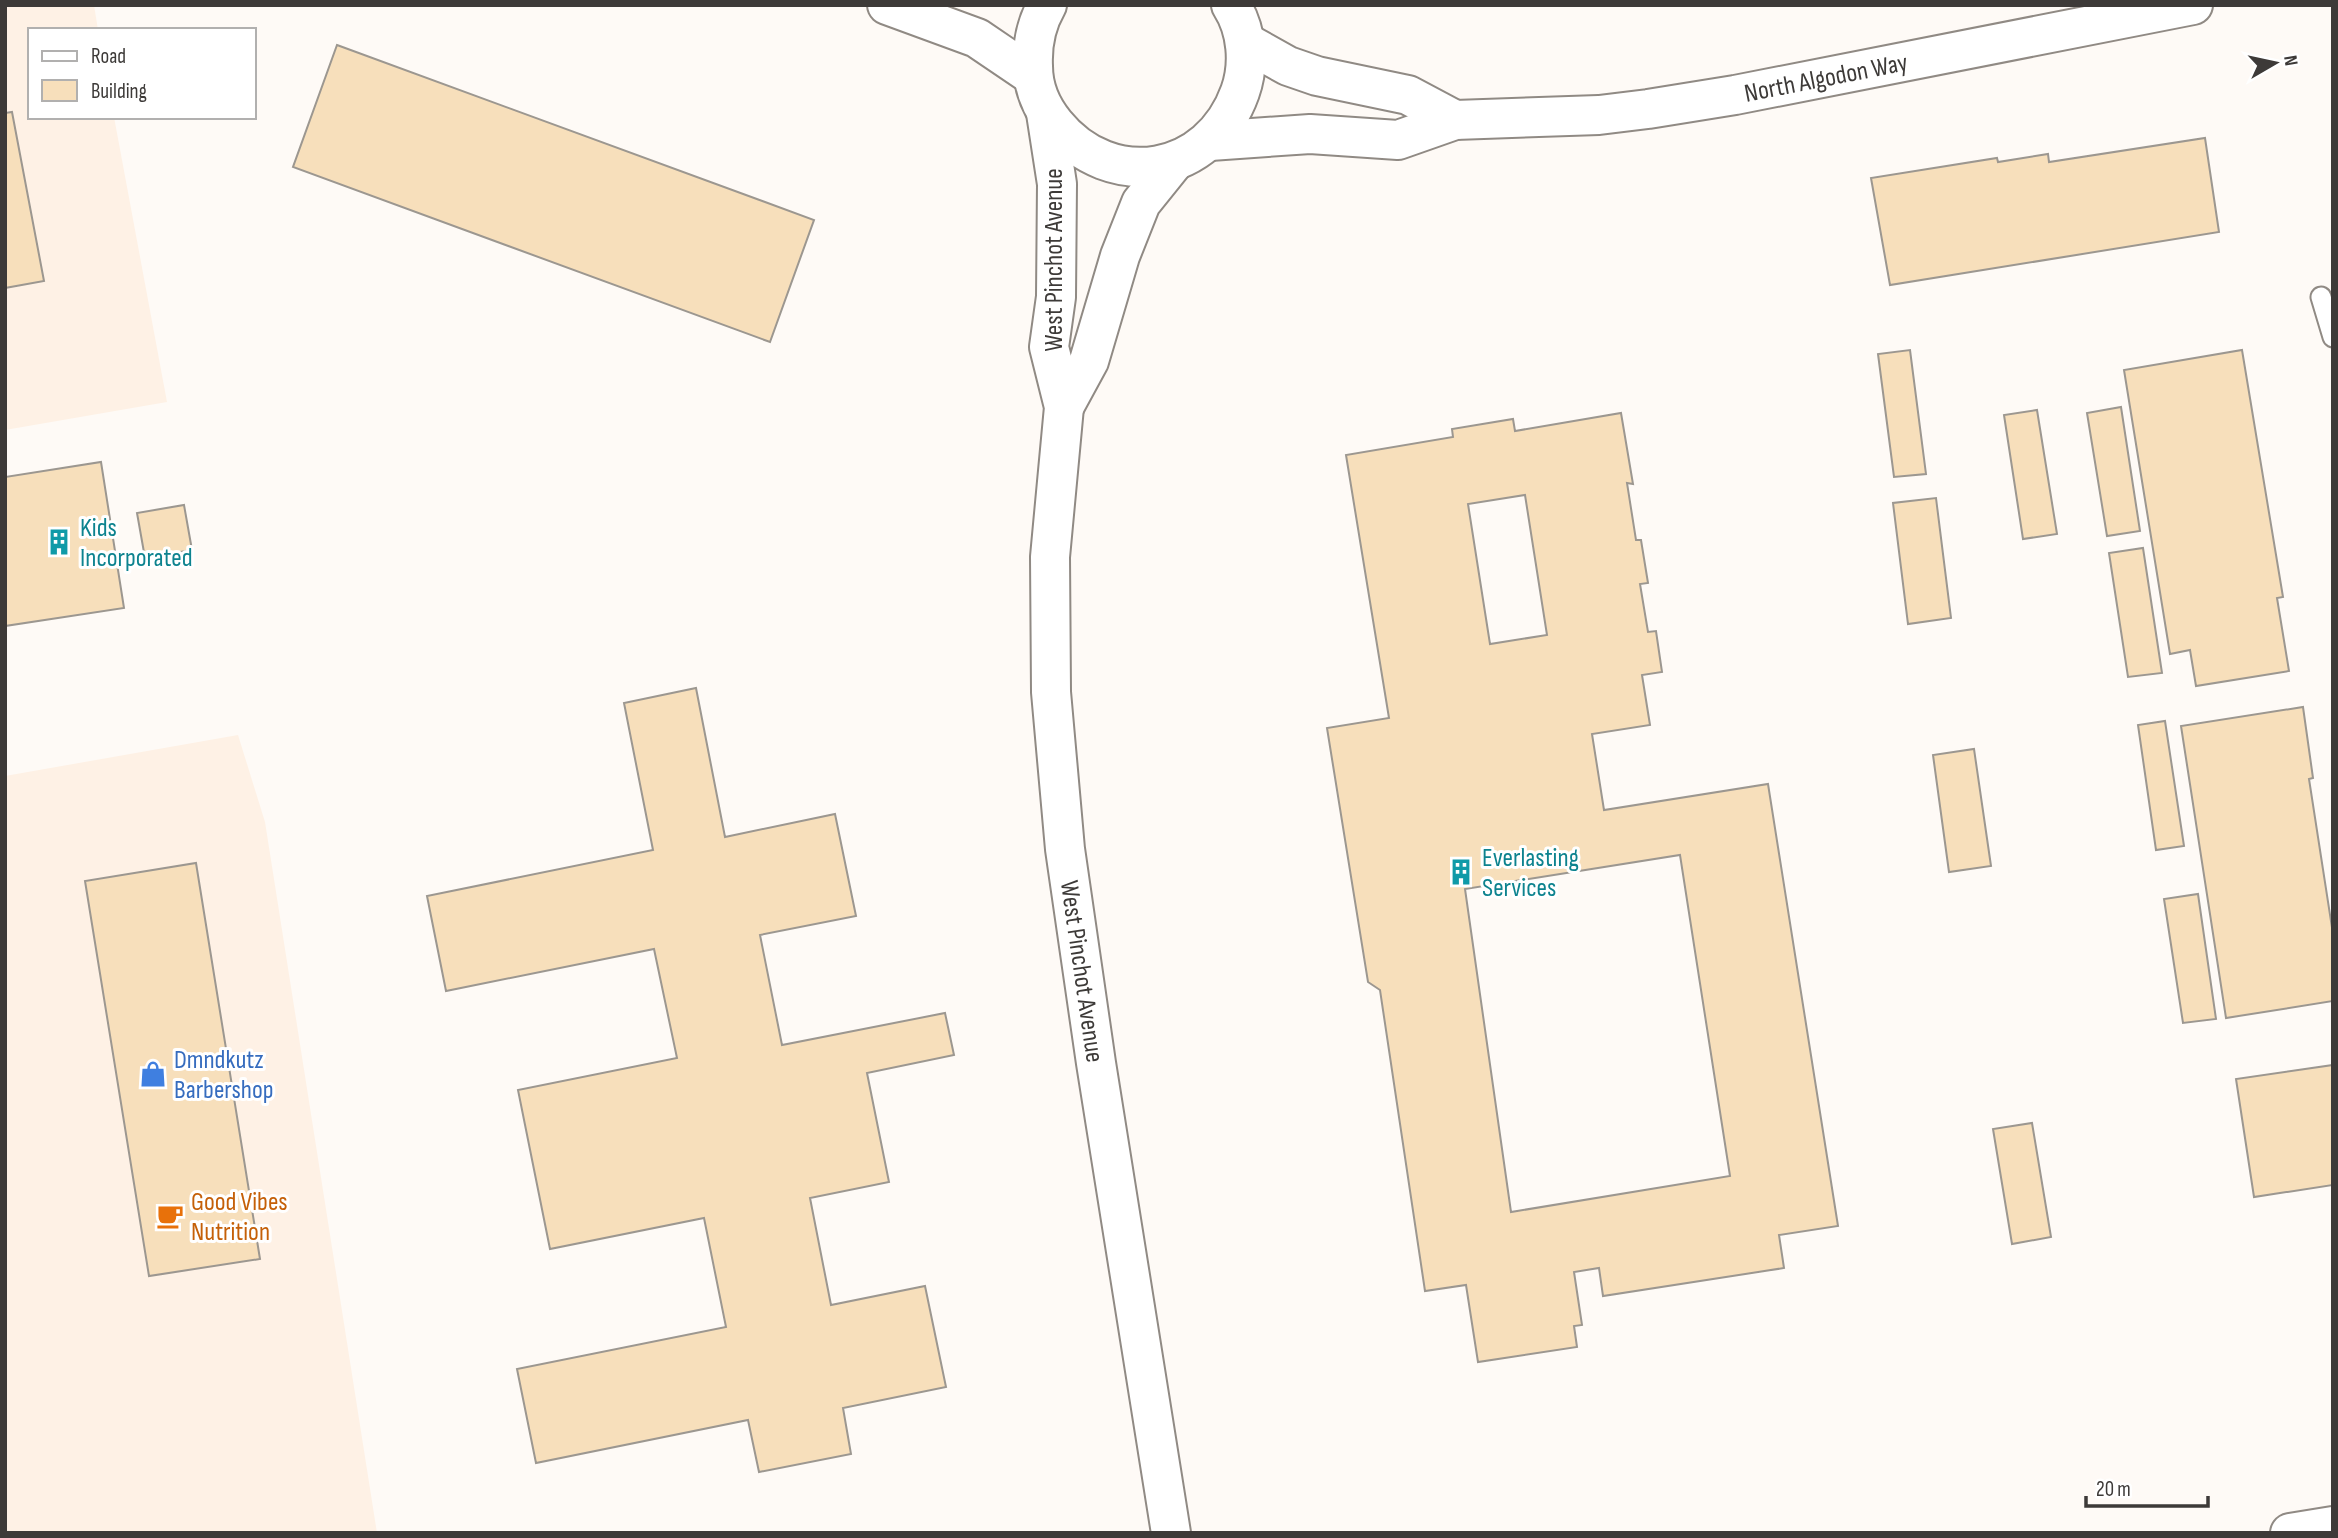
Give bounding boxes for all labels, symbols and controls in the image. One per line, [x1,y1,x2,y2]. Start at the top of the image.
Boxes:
legend [28,28,256,119]
north arrow [2240,28,2310,98]
text: Road [91,44,126,69]
street label: North Algodon Way [1742,47,1910,110]
text: N [2278,54,2302,67]
text: Building [91,79,147,104]
street label: West Pinchot Avenue [1039,168,1070,352]
place label: Kids Incorporated [80,513,193,574]
building icon: Kids Incorporated [44,527,74,557]
place label: Everlasting Services [1482,843,1579,904]
building icon: Everlasting Services [1446,857,1476,887]
street label: West Pinchot Avenue [1053,879,1110,1064]
place label: Dmndkutz Barbershop [174,1045,273,1106]
shop icon: Dmndkutz Barbershop [138,1059,168,1089]
place label: Good Vibes Nutrition [191,1187,288,1248]
cafe icon: Good Vibes Nutrition [155,1201,185,1231]
scale bar [2086,1464,2208,1508]
text: 20 m [2096,1477,2131,1502]

